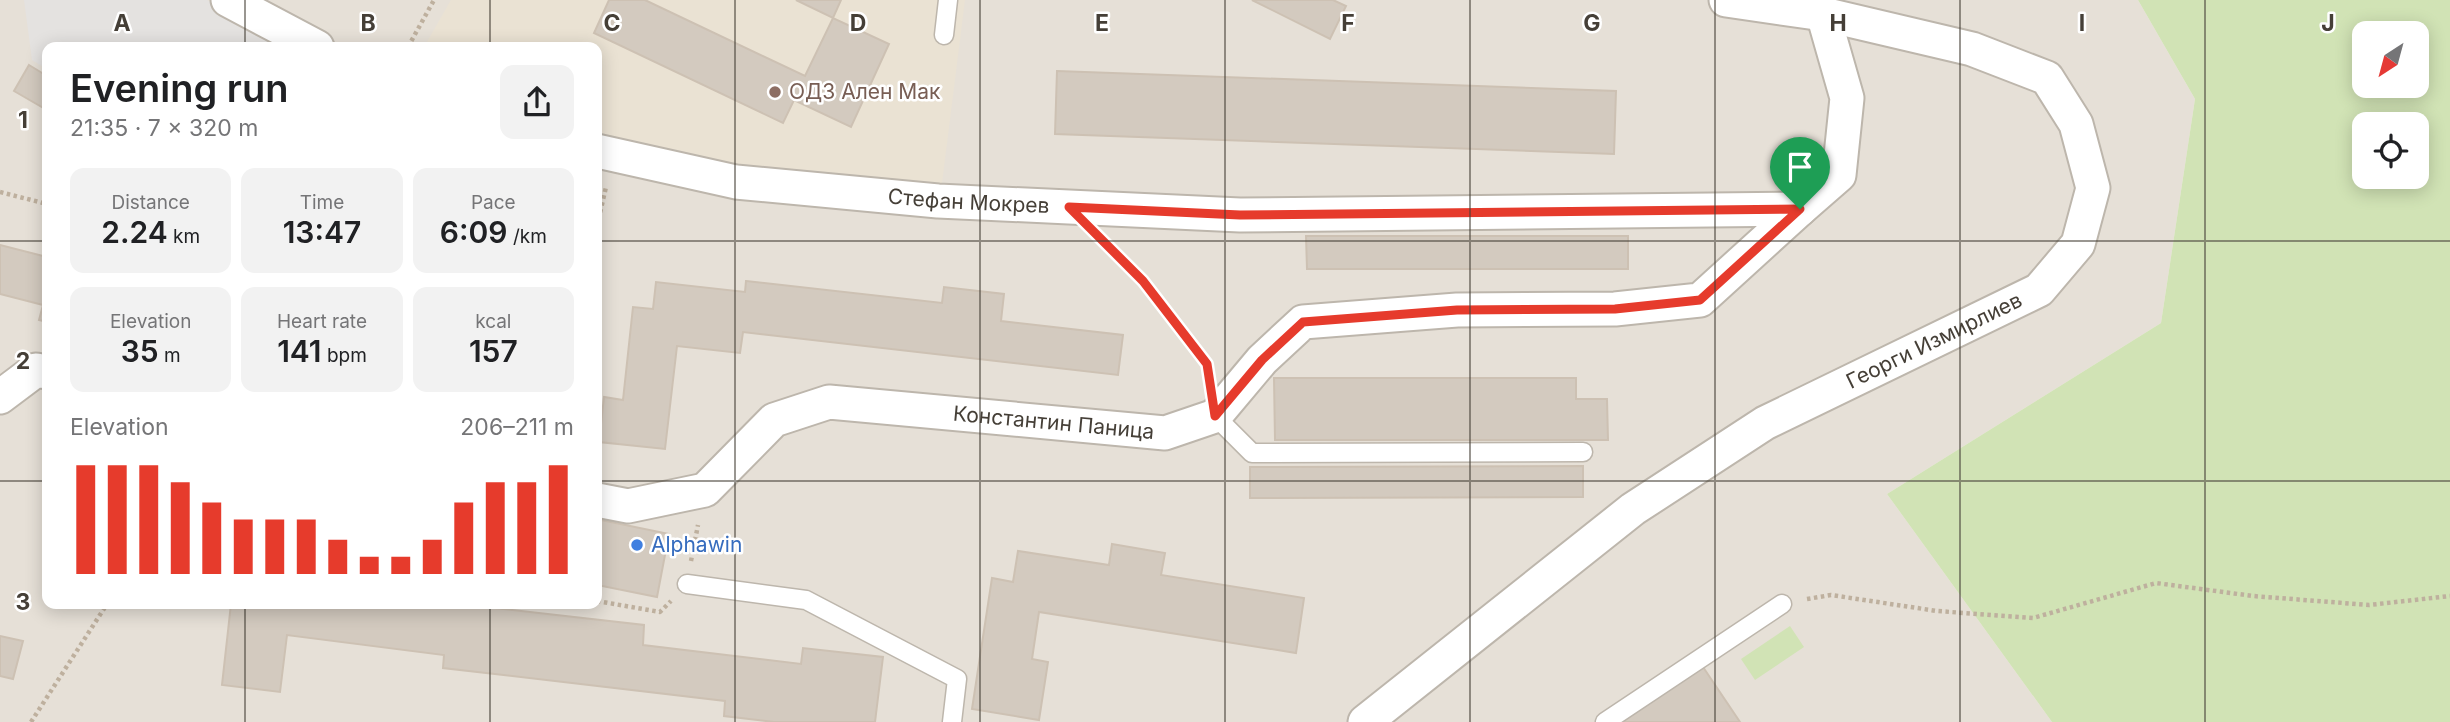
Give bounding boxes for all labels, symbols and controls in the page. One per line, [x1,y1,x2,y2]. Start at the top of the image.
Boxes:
text: A [113,9,131,37]
text: B [360,9,376,37]
text: C [603,9,621,37]
text: D [850,9,866,37]
text: E [1095,9,1109,37]
text: F [1341,9,1355,37]
text: G [1583,9,1601,37]
text: H [1829,9,1847,37]
text: I [2079,9,2085,37]
text: J [2321,9,2335,37]
north arrow [2352,21,2429,98]
map controls [2352,21,2429,189]
text: Evening run [70,65,288,111]
button: share [500,65,574,139]
place label: ОДЗ Ален Мак [789,79,941,104]
marker: ОДЗ Ален Мак [767,84,783,100]
text: 1 [18,106,28,134]
button: locate [2352,112,2429,189]
text: 21:35 · 7 × 320 m [70,114,258,142]
pin [1770,137,1830,209]
icon: arrive [1781,148,1819,186]
street label: Стефан Мокрев [887,183,1050,218]
text: Distance [111,191,190,214]
text: Time [300,191,344,214]
text: Pace [471,191,516,214]
text: 2.24 [101,214,168,250]
text: 13:47 [283,214,361,250]
text: 6:09 [440,214,508,250]
text: km [168,225,200,248]
text: /km [508,225,547,248]
street label: Георги Измирлиев [1842,287,2026,394]
text: Elevation [110,310,191,333]
text: Heart rate [277,310,367,333]
text: kcal [475,310,511,333]
text: 35 [121,333,159,369]
text: 141 [277,333,322,369]
text: 157 [469,333,518,369]
text: m [159,344,181,367]
text: bpm [322,344,367,367]
text: 2 [16,347,30,375]
street label: Константин Паница [952,401,1155,444]
text: Elevation [70,413,169,441]
text: 206–211 m [460,413,574,441]
place label: Alphawin [651,532,742,557]
marker: Alphawin [629,537,645,553]
text: 3 [16,588,30,616]

